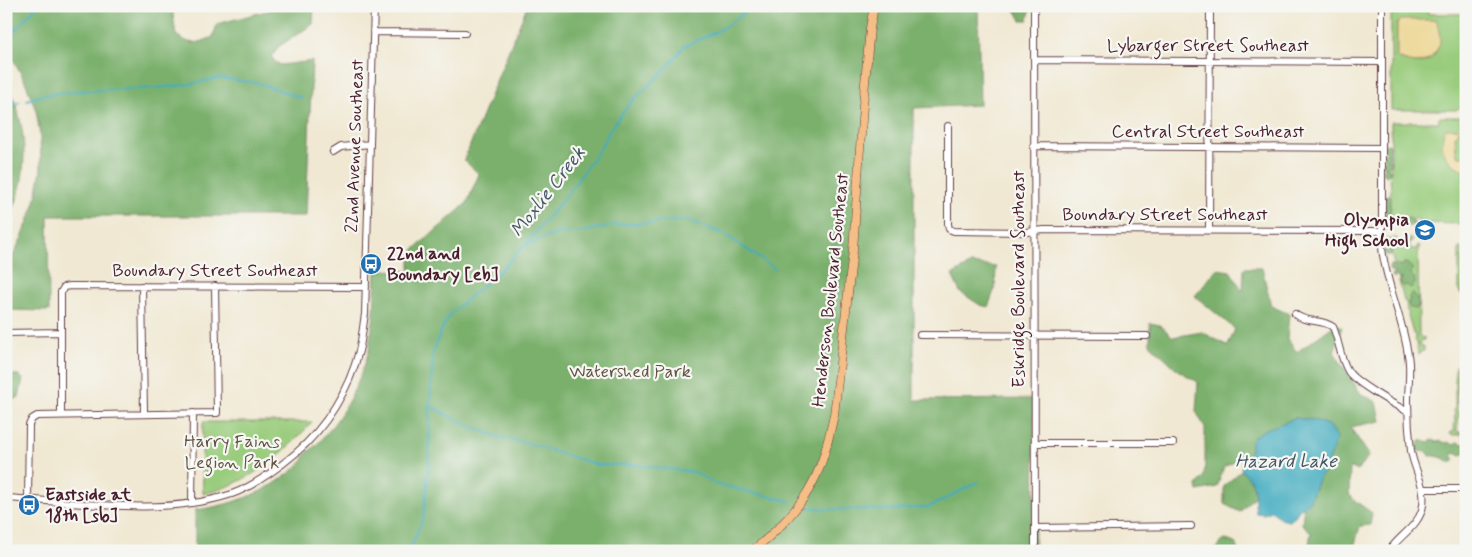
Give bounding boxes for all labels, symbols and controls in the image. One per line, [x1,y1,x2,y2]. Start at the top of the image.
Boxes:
street label: Lybarger Street Southeast [1107,34,1310,60]
street label: 22nd Avenue Southeast [340,58,370,233]
street label: Central Street Southeast [1112,120,1305,144]
water label: Moxlie Creek [505,141,592,242]
street label: Eskridge Boulevard Southeast [1007,170,1033,388]
street label: Henderson Boulevard Southeast [807,171,855,408]
street label: Boundary Street Southeast [1062,203,1268,227]
place label: Olympia High School [1325,208,1409,255]
school or university icon: Olympia High School [1413,218,1437,242]
place label: 22nd and Boundary [eb] [387,242,499,287]
bus stop icon: 22nd and Boundary [eb] [359,252,383,276]
street label: Boundary Street Southeast [112,259,318,283]
park label: Watershed Park [569,360,691,384]
park label: Harry Fains Legion Park [184,430,280,477]
water label: Hazard Lake [1235,449,1338,474]
place label: Eastside at 18th [sb] [45,483,132,528]
bus stop icon: Eastside at 18th [sb] [17,493,41,517]

